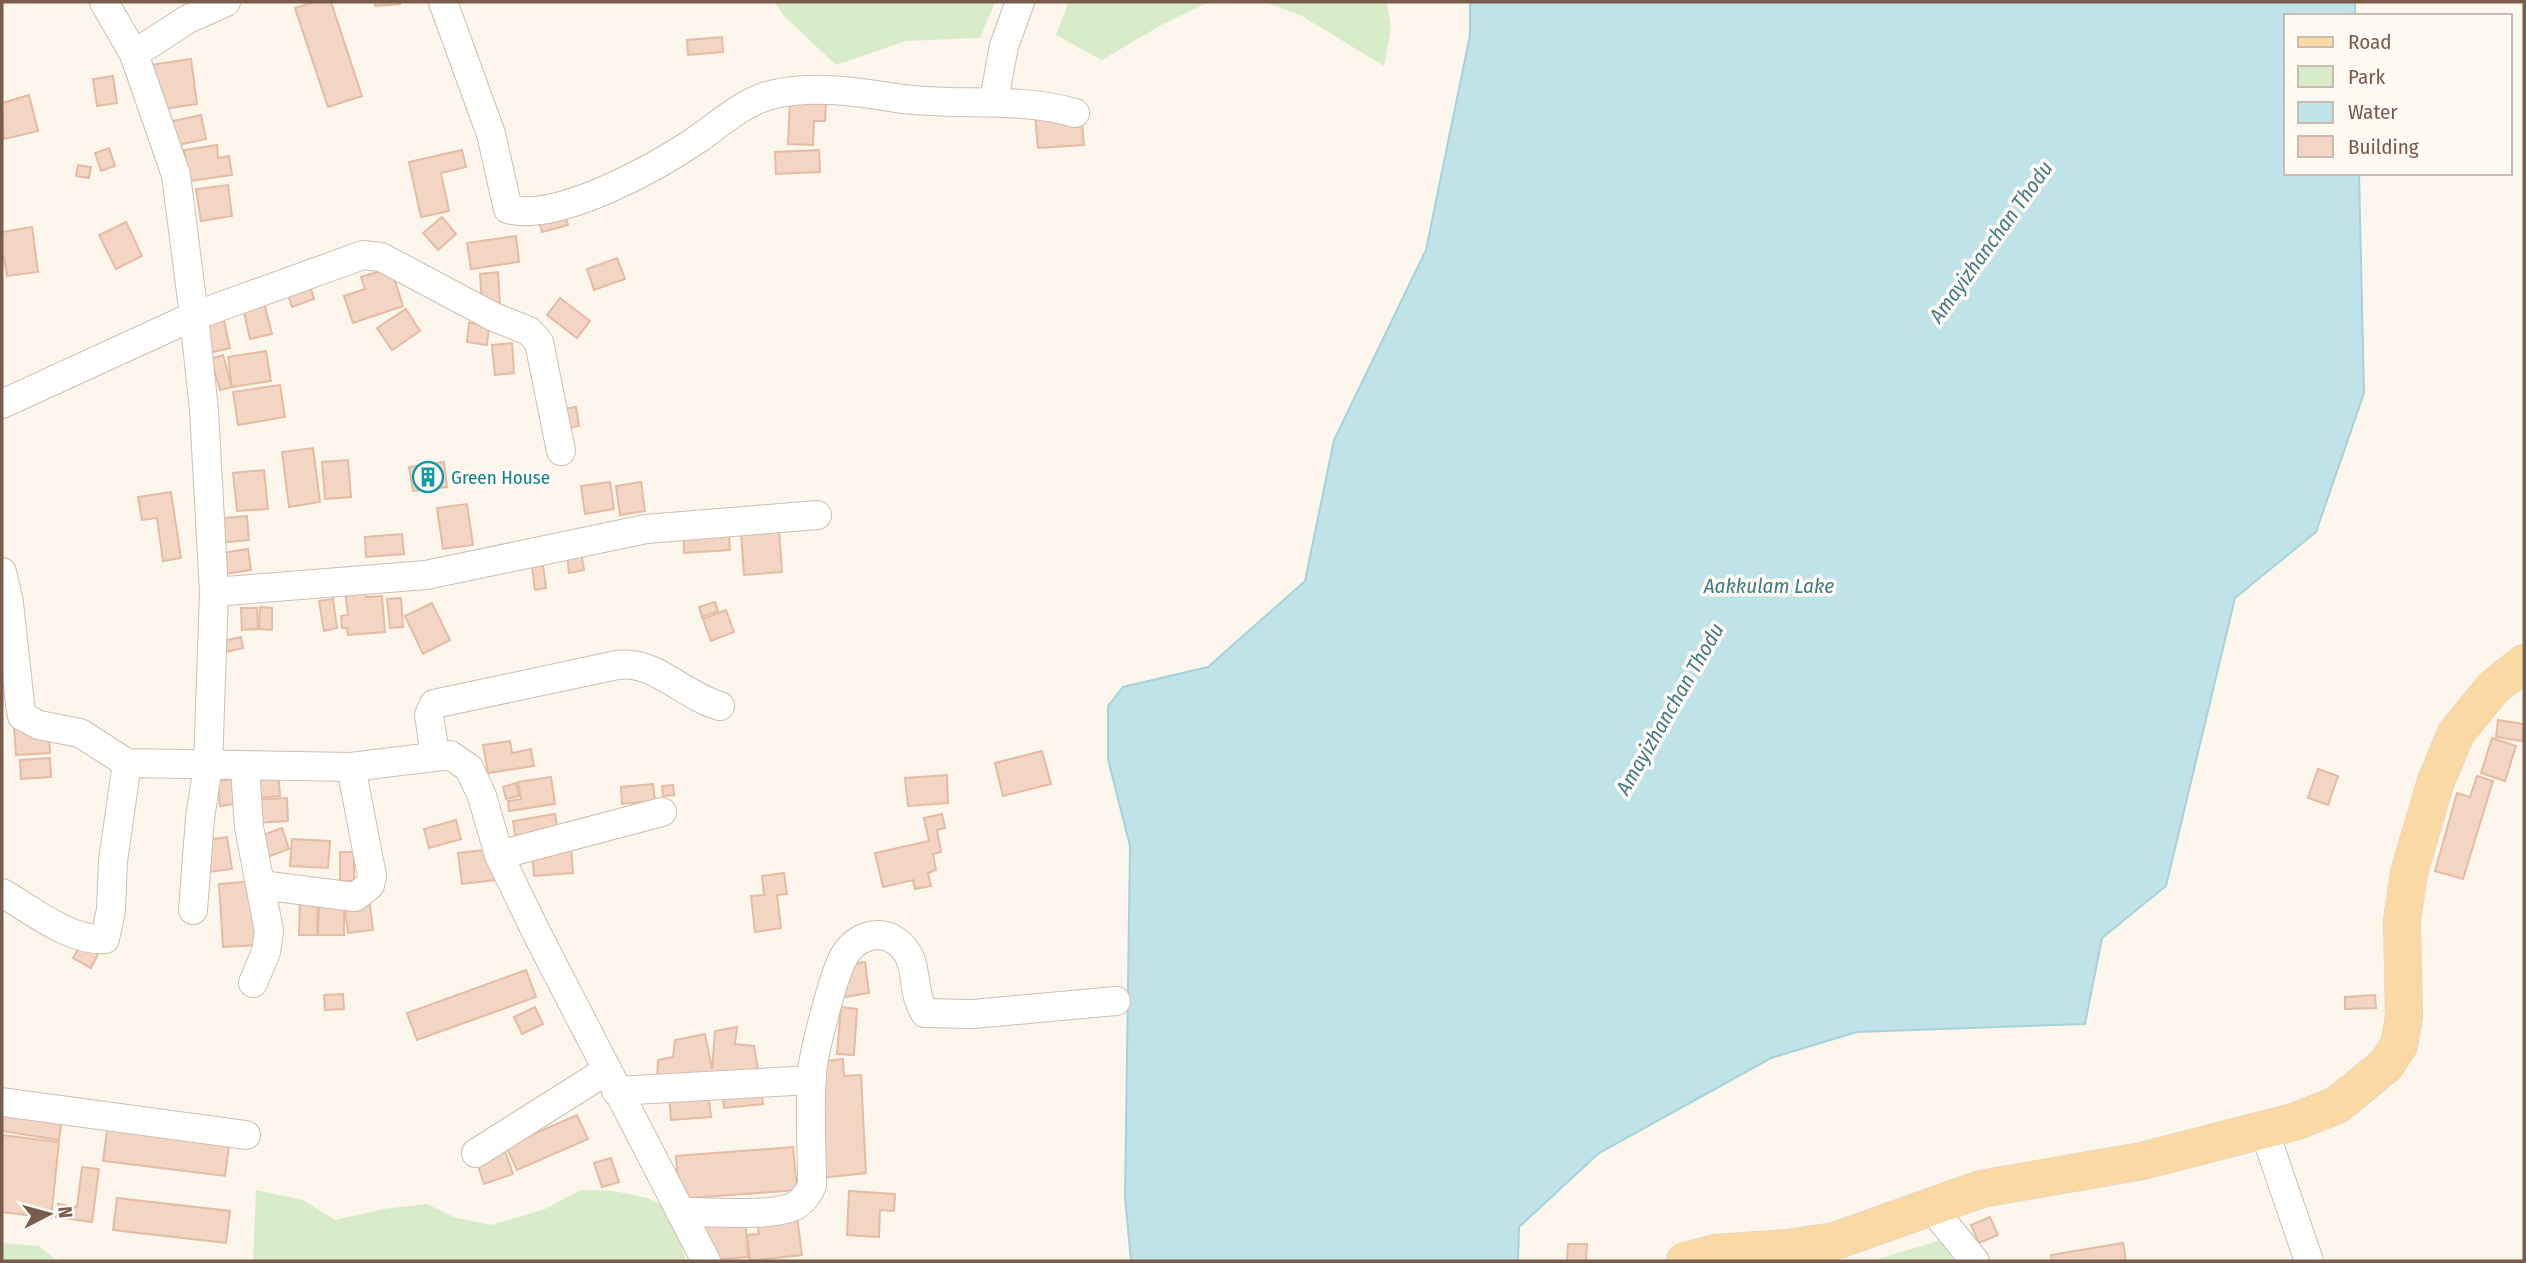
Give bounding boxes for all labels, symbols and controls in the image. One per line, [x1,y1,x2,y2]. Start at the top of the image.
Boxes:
legend [2284,14,2512,175]
text: Road [2348,29,2392,55]
text: Park [2348,64,2386,90]
text: Water [2348,99,2398,125]
text: Building [2348,134,2419,160]
water label: Amayizhanchan Thodu [1923,156,2058,329]
building icon: Green House [411,460,445,494]
place label: Green House [451,466,550,489]
water label: Aakkulam Lake [1703,573,1834,599]
water label: Amayizhanchan Thodu [1610,619,1730,800]
north arrow [14,1179,84,1249]
text: N [53,1205,77,1219]

